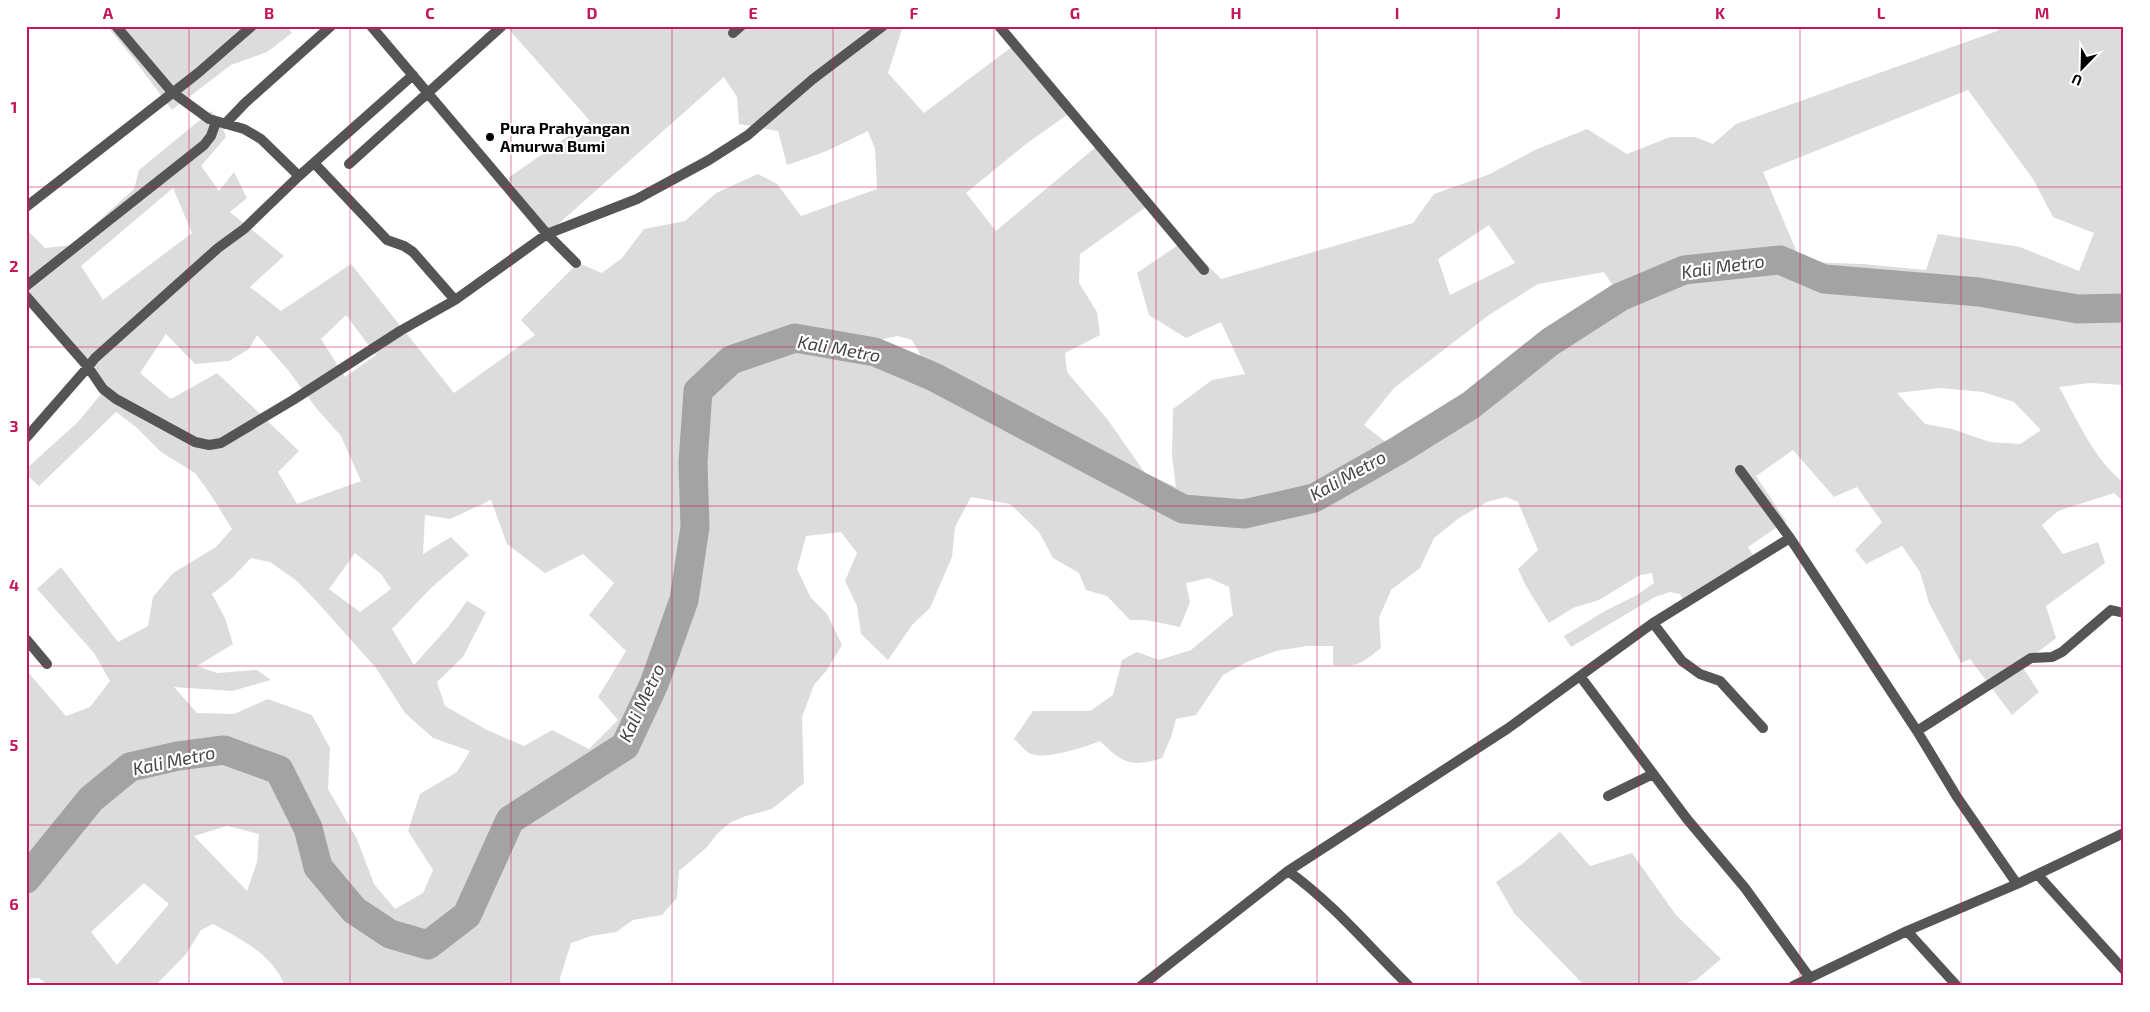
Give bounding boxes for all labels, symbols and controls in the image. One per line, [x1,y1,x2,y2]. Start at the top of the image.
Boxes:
text: A [103,3,114,22]
text: B [264,3,274,22]
text: C [425,3,435,22]
text: D [587,3,598,22]
text: E [748,3,758,22]
text: F [910,3,919,22]
text: G [1070,3,1080,22]
text: H [1230,3,1242,22]
text: I [1395,3,1399,22]
text: J [1555,3,1561,22]
text: K [1715,3,1726,22]
text: L [1877,3,1886,22]
text: M [2035,3,2049,22]
north arrow [2058,42,2108,92]
text: U [2069,71,2084,90]
text: 1 [11,97,17,116]
place label: Pura Prahyangan Amurwa Bumi [500,118,630,155]
marker: Pura Prahyangan Amurwa Bumi [484,131,496,143]
water label: Kali Metro [1680,249,1766,283]
text: 2 [9,256,19,275]
water label: Kali Metro [796,330,882,366]
text: 3 [9,416,19,435]
water label: Kali Metro [1306,445,1390,505]
text: 4 [9,575,19,594]
water label: Kali Metro [613,660,669,745]
text: 5 [10,735,19,754]
water label: Kali Metro [131,741,217,779]
text: 6 [9,894,19,913]

